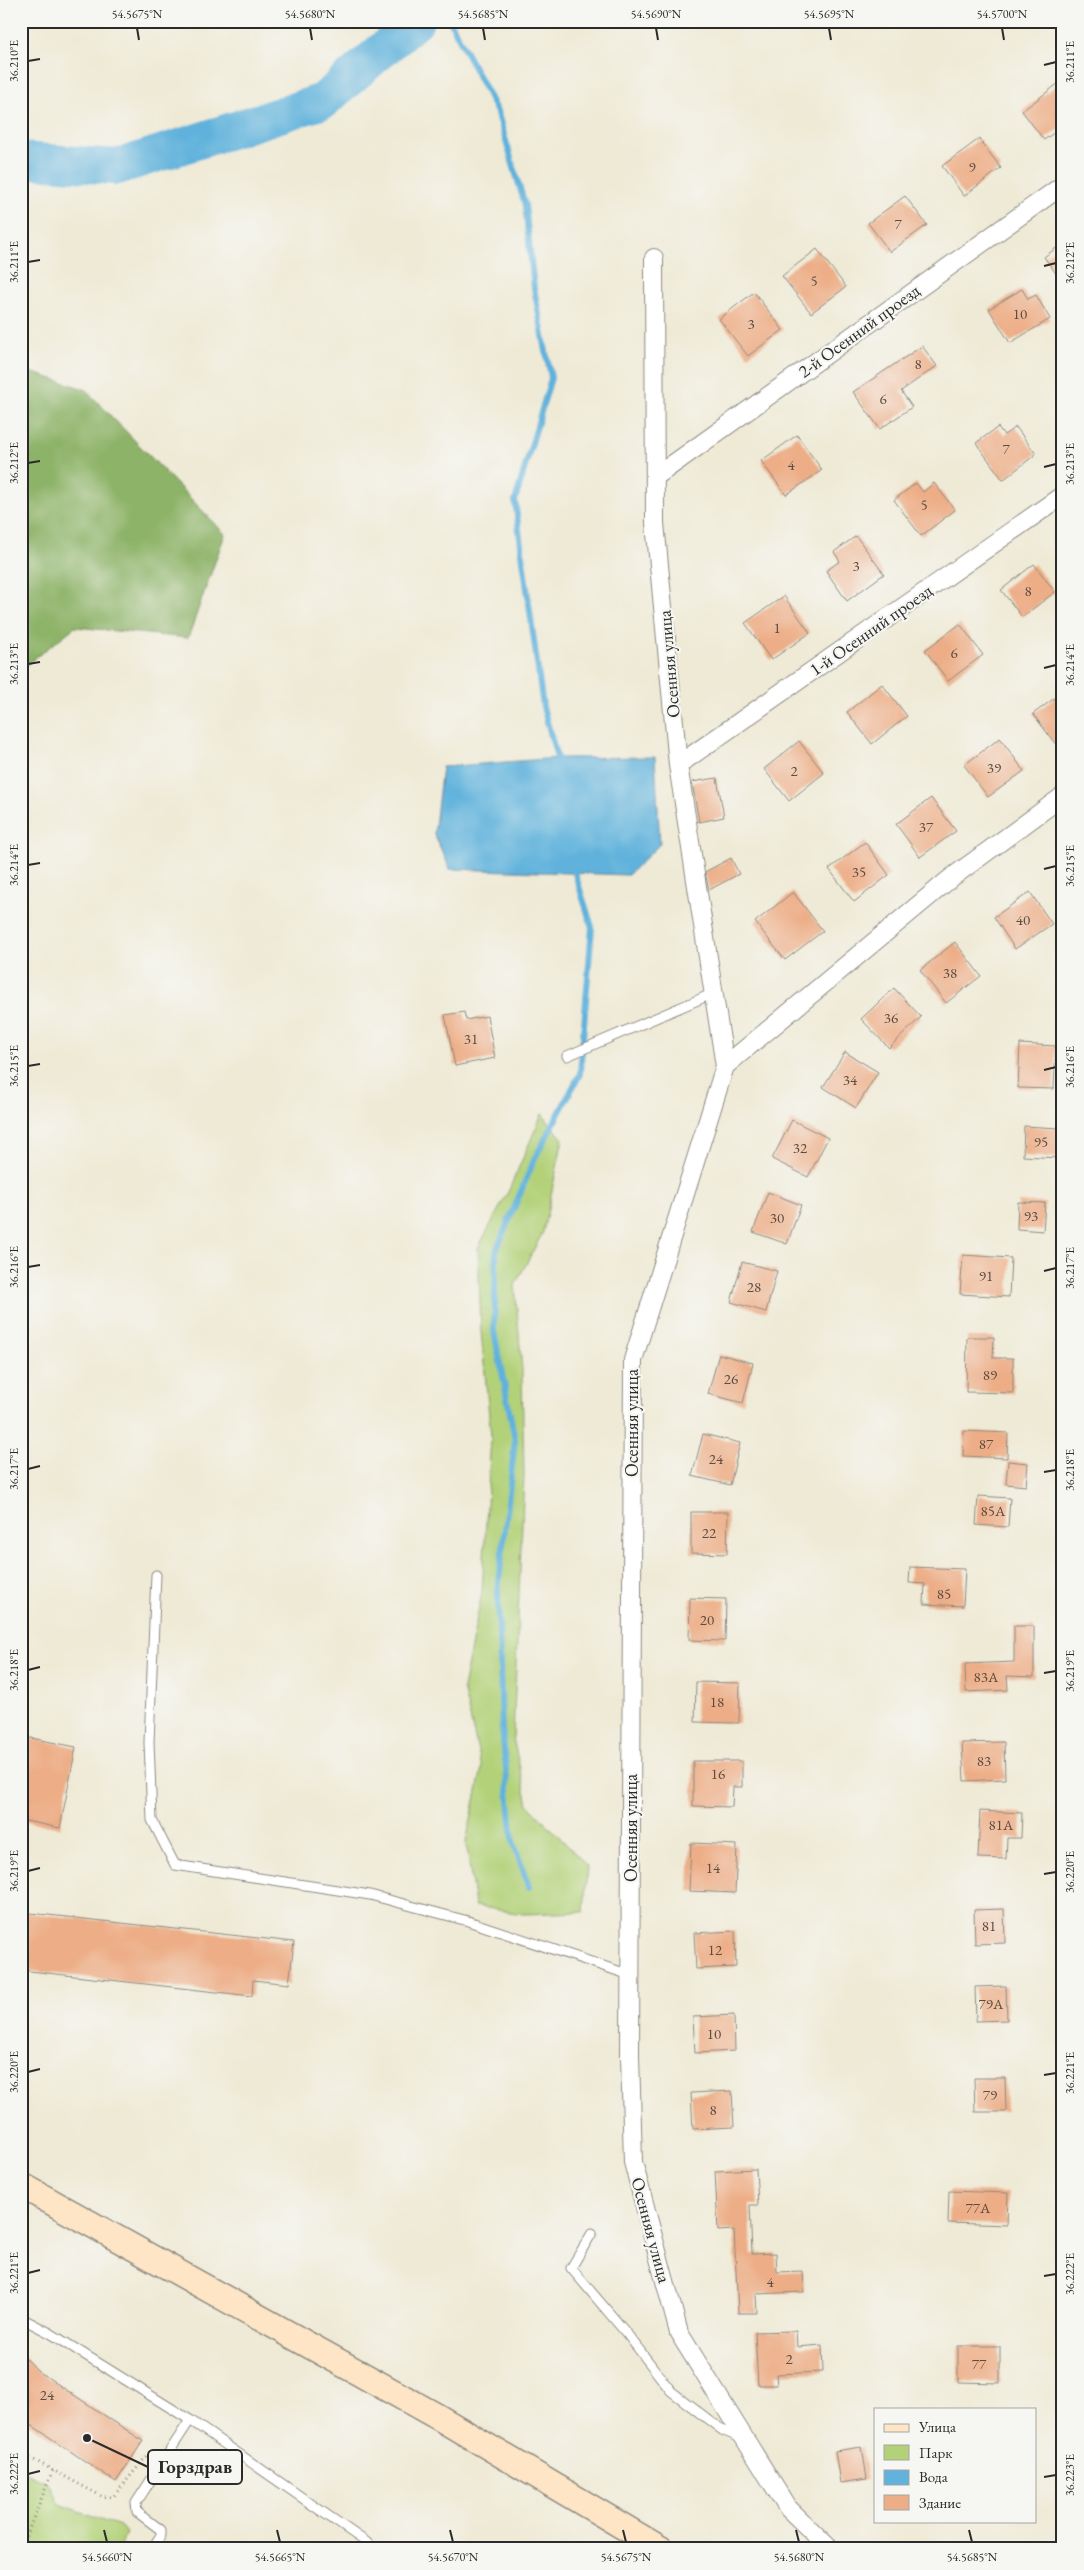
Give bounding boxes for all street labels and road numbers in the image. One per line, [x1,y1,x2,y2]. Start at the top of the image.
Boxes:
street label: 2-й Осенний проезд [793,279,924,382]
street label: 1-й Осенний проезд [805,579,937,681]
street label: Осенняя улица [652,608,685,719]
street label: Осенняя улица [620,1368,643,1477]
street label: Осенняя улица [619,1773,642,1882]
street label: Осенняя улица [626,2175,677,2286]

